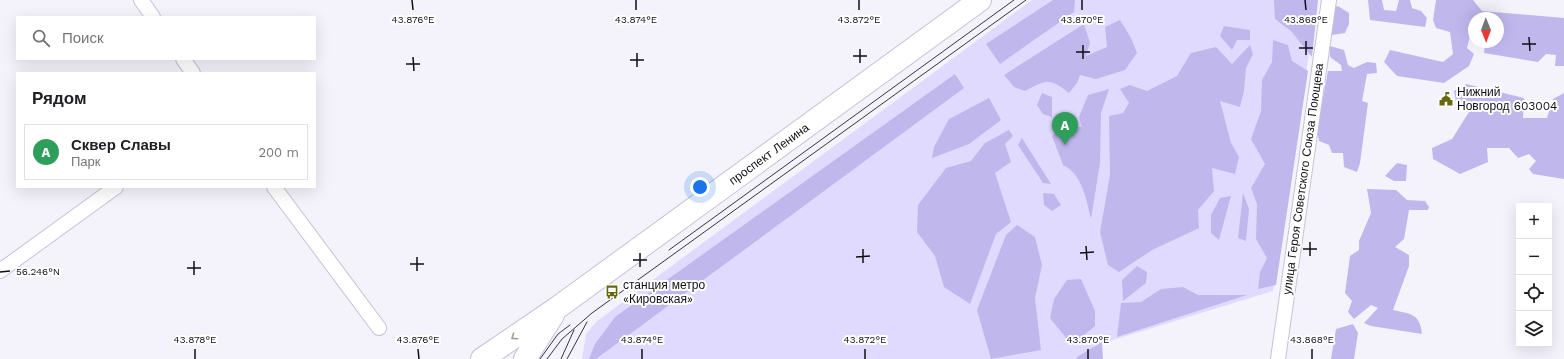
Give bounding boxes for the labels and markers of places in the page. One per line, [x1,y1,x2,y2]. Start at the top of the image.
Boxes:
place label: Нижний Новгород 603004 [1457,85,1557,113]
public building icon: Нижний Новгород 603004 [1438,91,1454,107]
pin: A [1052,112,1078,145]
place label: станция метро «Кировская» [623,278,706,306]
bus stop icon: станция метро «Кировская» [604,284,620,300]

